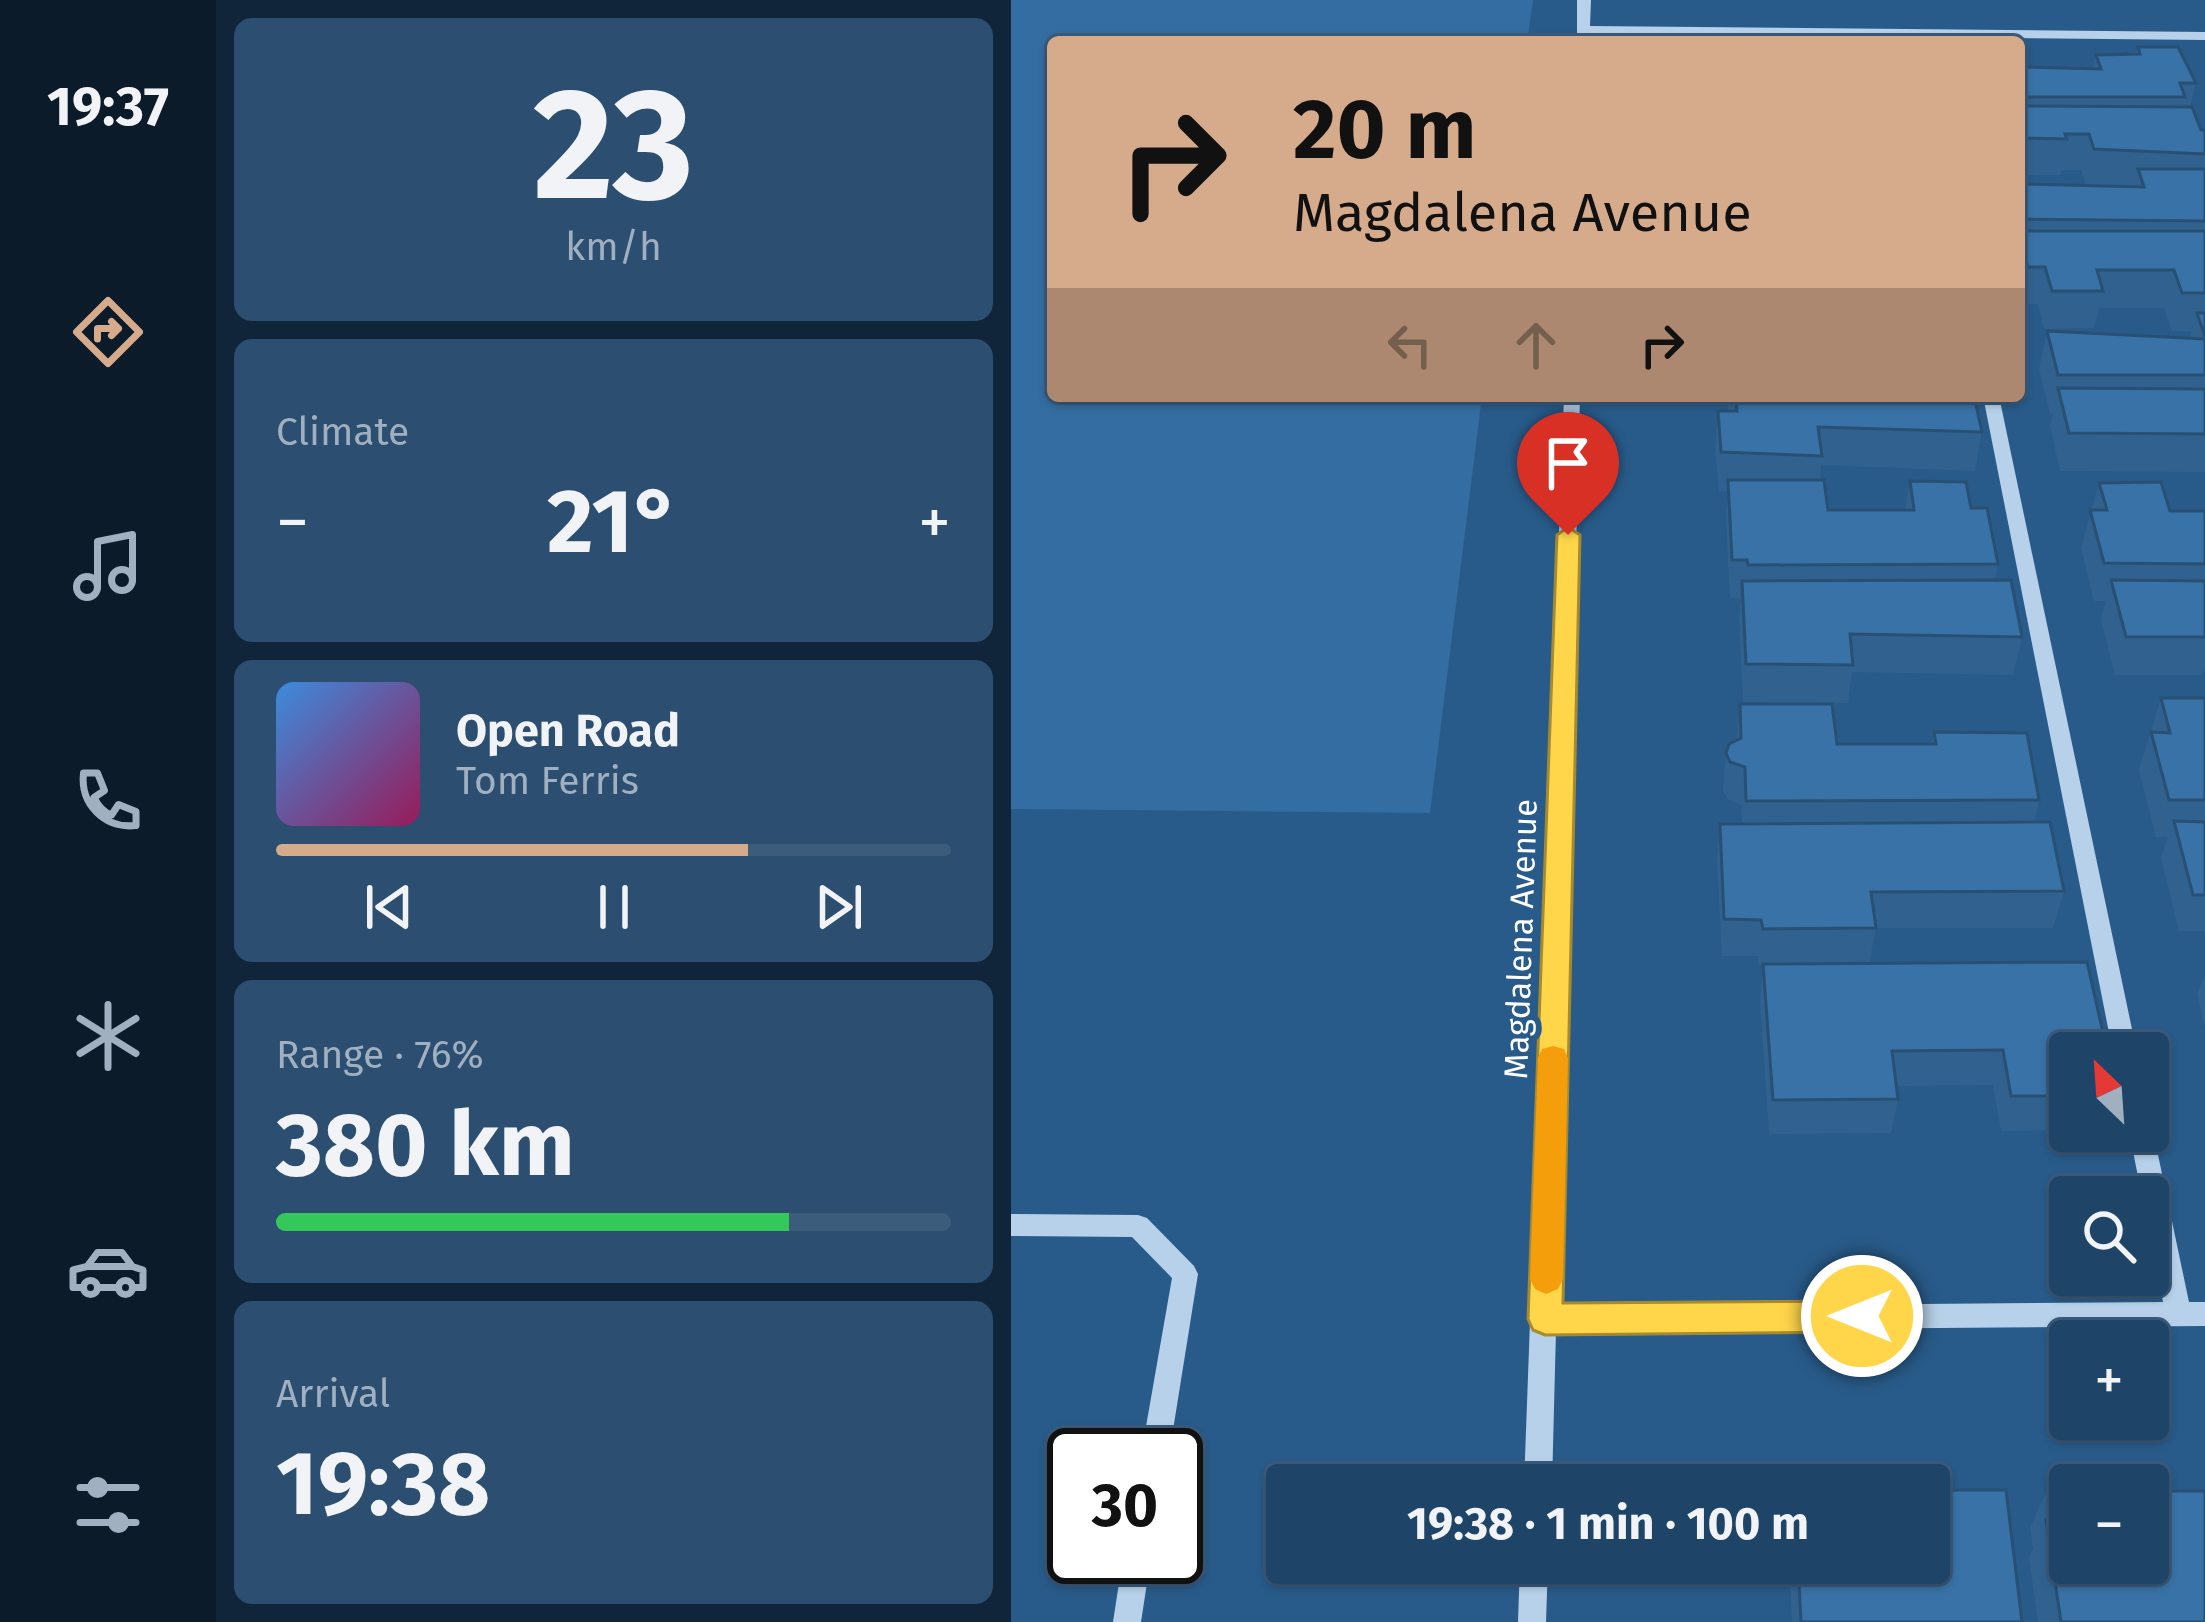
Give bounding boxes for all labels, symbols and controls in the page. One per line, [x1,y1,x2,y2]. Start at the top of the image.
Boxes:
text: 23 [533,52,694,239]
text: 19:37 [47,75,169,139]
text: 20 m [1293,79,1476,180]
icon: right [1095,84,1251,240]
text: Magdalena Avenue [1293,181,1752,245]
text: km/h [565,224,662,270]
icon: directions [66,290,150,374]
icon: left [1377,312,1443,378]
icon: ahead [1503,312,1569,378]
icon: right [1629,312,1695,378]
text: Climate [276,409,409,455]
pin [1517,412,1619,535]
icon: arrive [1535,430,1601,496]
text: 21° [547,468,680,576]
text: − [276,483,309,562]
text: + [918,483,951,562]
icon: music [66,524,150,608]
text: Open Road [456,704,680,758]
text: Tom Ferris [456,758,639,804]
icon: phone [66,759,150,843]
street label: Magdalena Avenue [1496,798,1546,1080]
icon: previous [356,874,422,940]
icon: pause [581,874,647,940]
icon: next [806,874,872,940]
icon: climate [66,994,150,1078]
text: Range · 76% [276,1032,484,1078]
north arrow [2049,1032,2169,1152]
map controls [2049,1032,2169,1584]
text: 380 km [276,1091,575,1199]
button: search [2049,1176,2169,1296]
icon: car [66,1228,150,1312]
position arrow [1799,1253,1925,1379]
button: + [2049,1320,2169,1440]
text: Arrival [276,1371,390,1417]
speed limit sign: 30 [1047,1428,1203,1584]
text: 19:38 [276,1430,490,1538]
icon: filters [66,1463,150,1547]
button: − [2049,1464,2169,1584]
text: 19:38 · 1 min · 100 m [1407,1497,1809,1551]

